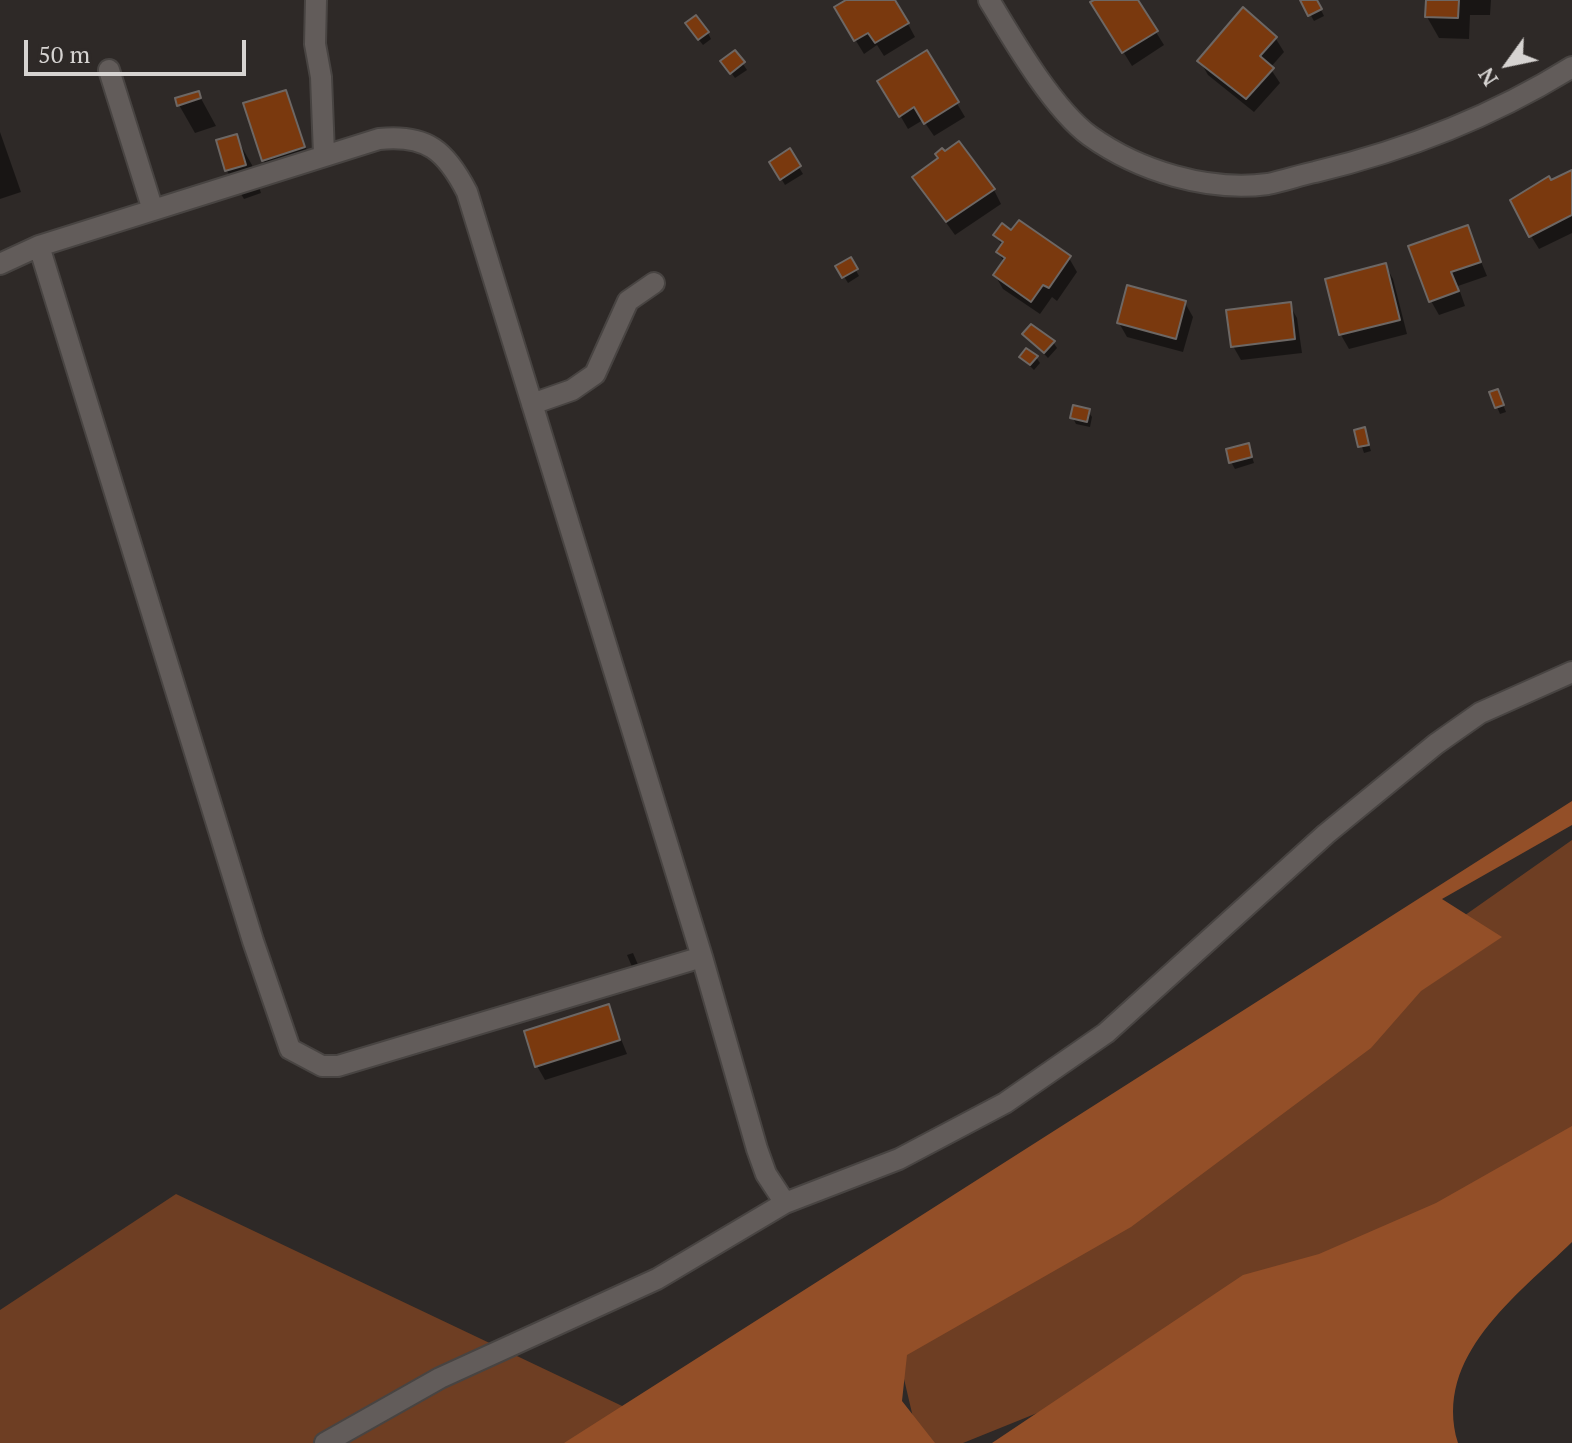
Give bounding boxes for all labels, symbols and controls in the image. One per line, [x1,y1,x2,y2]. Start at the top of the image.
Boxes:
scale bar [28,24,250,74]
north arrow [1468,24,1548,104]
text: 50 m [38,38,90,70]
text: N [1471,62,1504,92]

